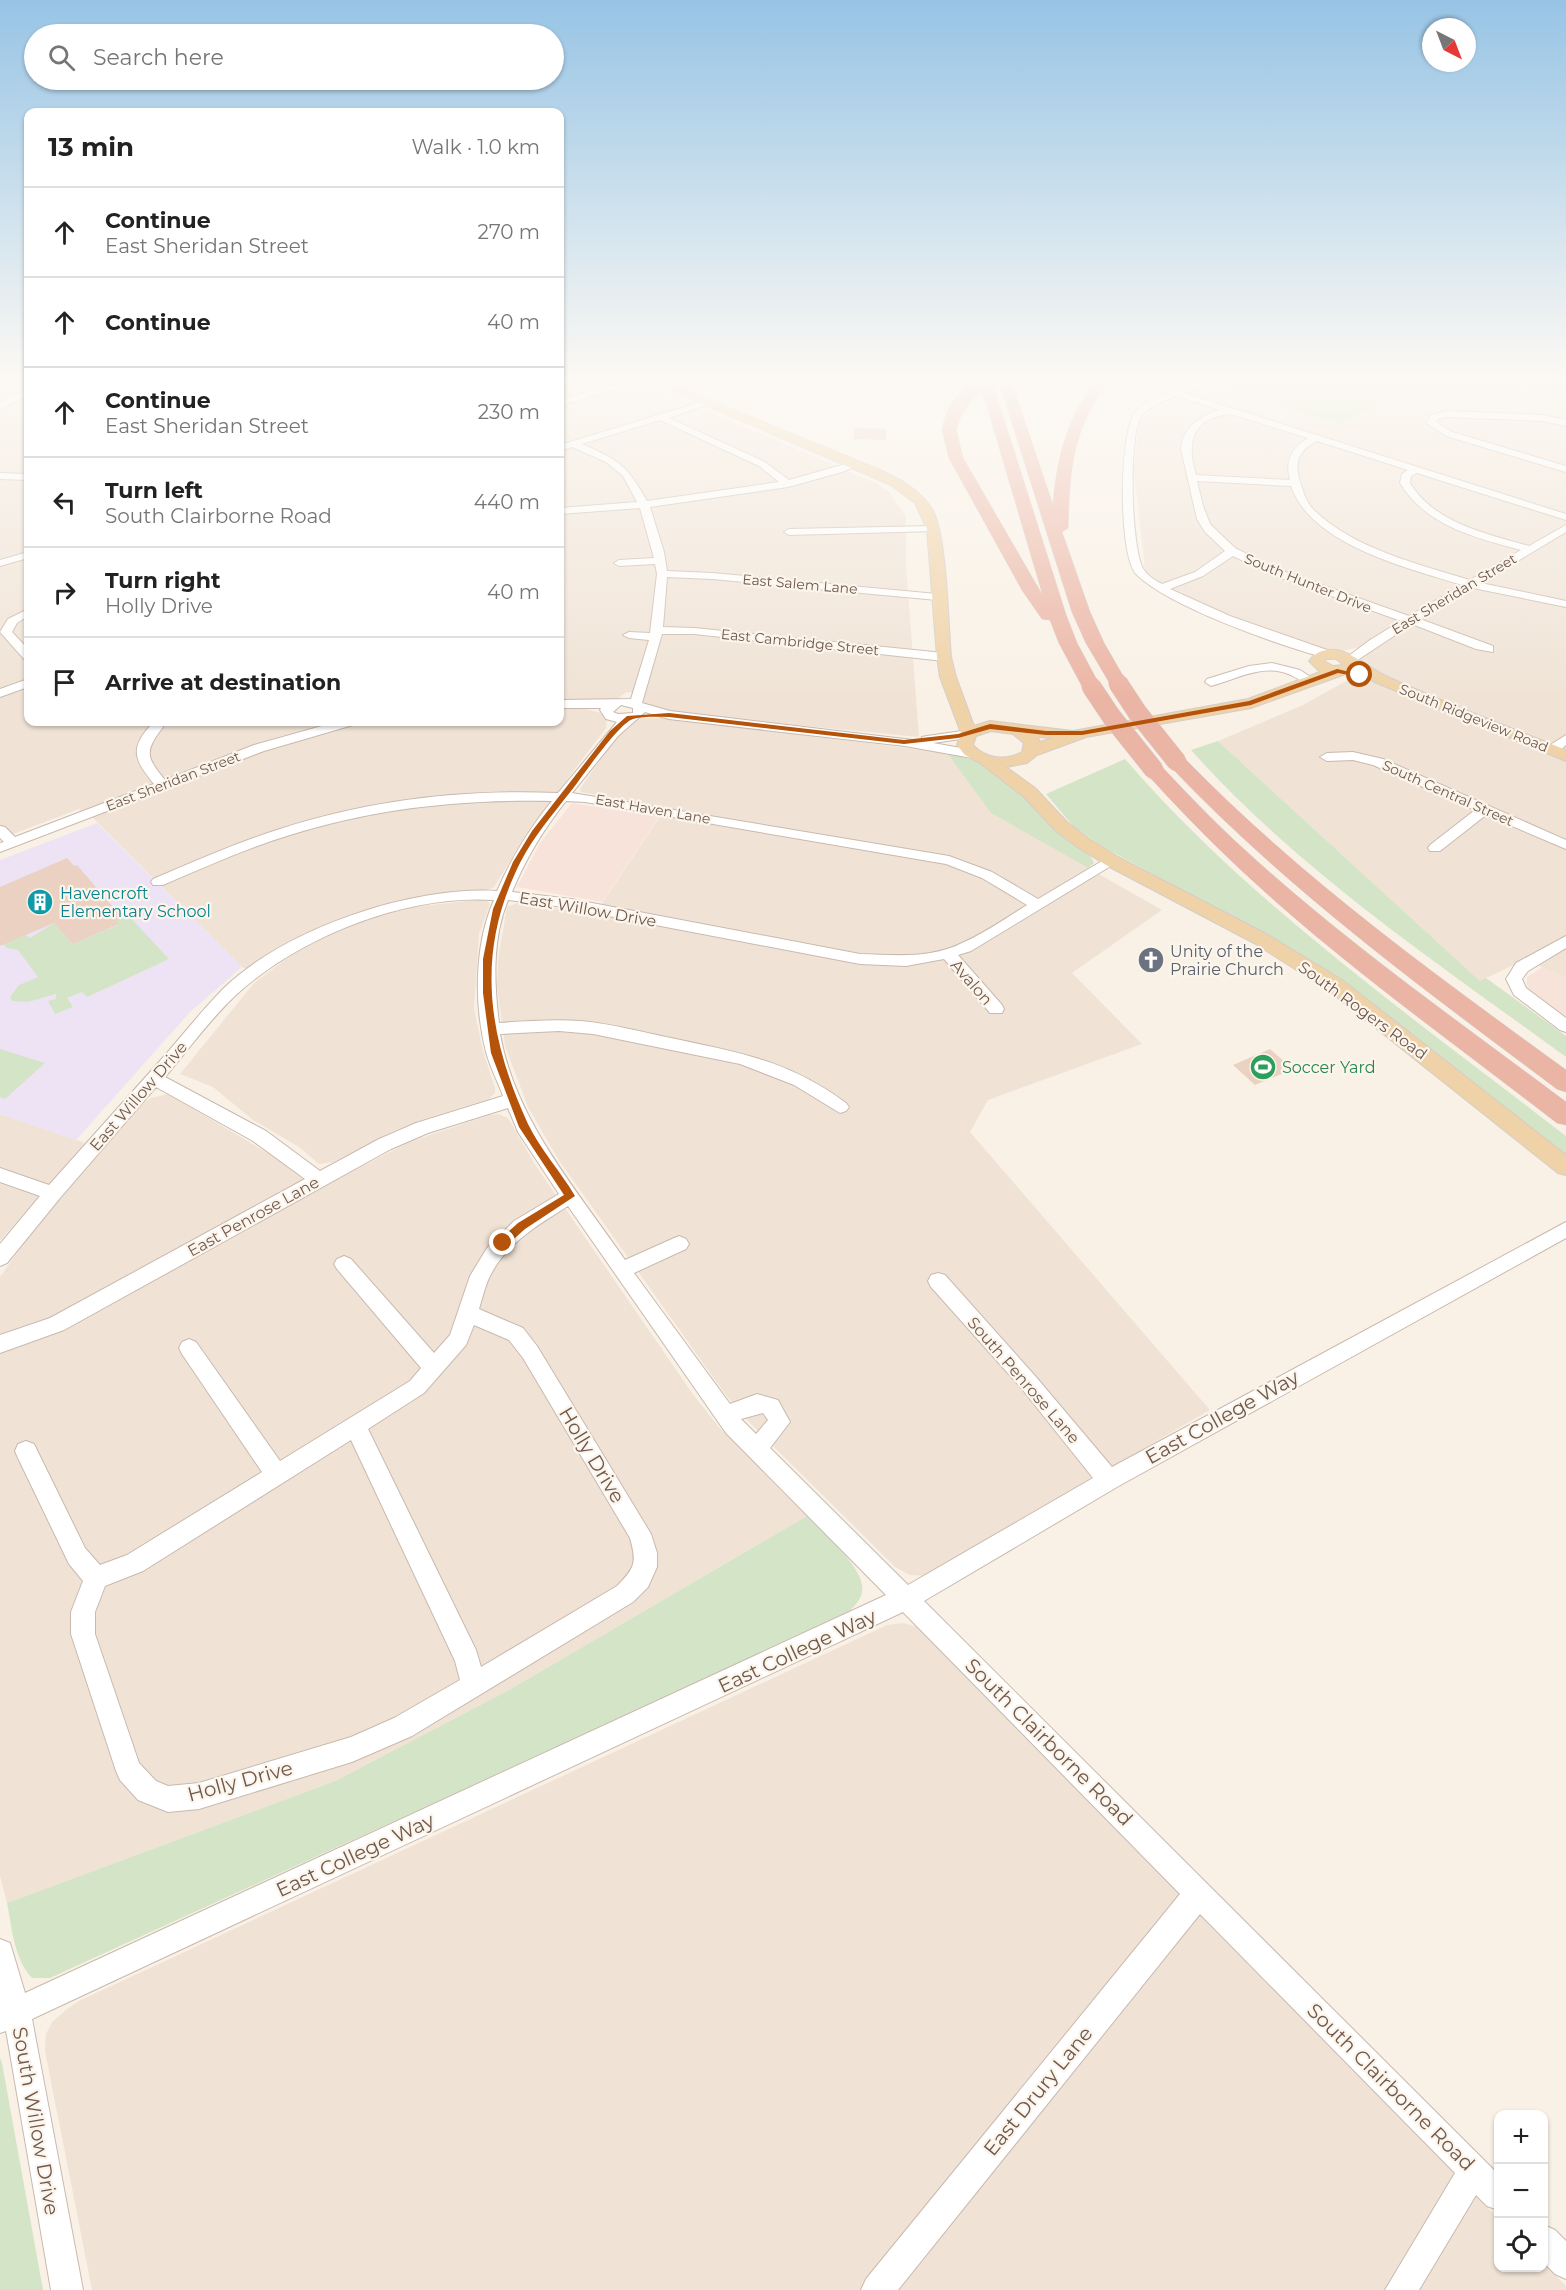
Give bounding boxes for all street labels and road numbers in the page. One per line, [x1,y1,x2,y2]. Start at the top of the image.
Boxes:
street label: South Hunter Drive [1242,549,1374,617]
street label: East Sheridan Street [1388,549,1520,638]
street label: East Salem Lane [742,570,858,598]
street label: East Cambridge Street [720,625,880,659]
street label: South Ridgeview Road [1397,680,1551,756]
street label: East Sheridan Street [103,747,243,815]
street label: South Central Street [1380,756,1517,830]
street label: East Haven Lane [594,790,712,828]
street label: East Willow Drive [518,888,658,931]
street label: Avalon [947,956,997,1009]
street label: South Rogers Road [1295,957,1431,1064]
street label: East Willow Drive [86,1038,191,1155]
street label: East Penrose Lane [184,1172,322,1261]
street label: South Penrose Lane [964,1313,1084,1447]
street label: East College Way [1141,1365,1303,1469]
street label: Holly Drive [554,1403,630,1507]
street label: East College Way [714,1604,880,1698]
street label: South Clairborne Road [960,1653,1138,1831]
street label: Holly Drive [185,1755,295,1807]
street label: East College Way [272,1808,438,1902]
street label: South Clairborne Road [1302,1998,1480,2176]
street label: East Drury Lane [979,2022,1097,2160]
street label: South Willow Drive [8,2025,64,2217]

